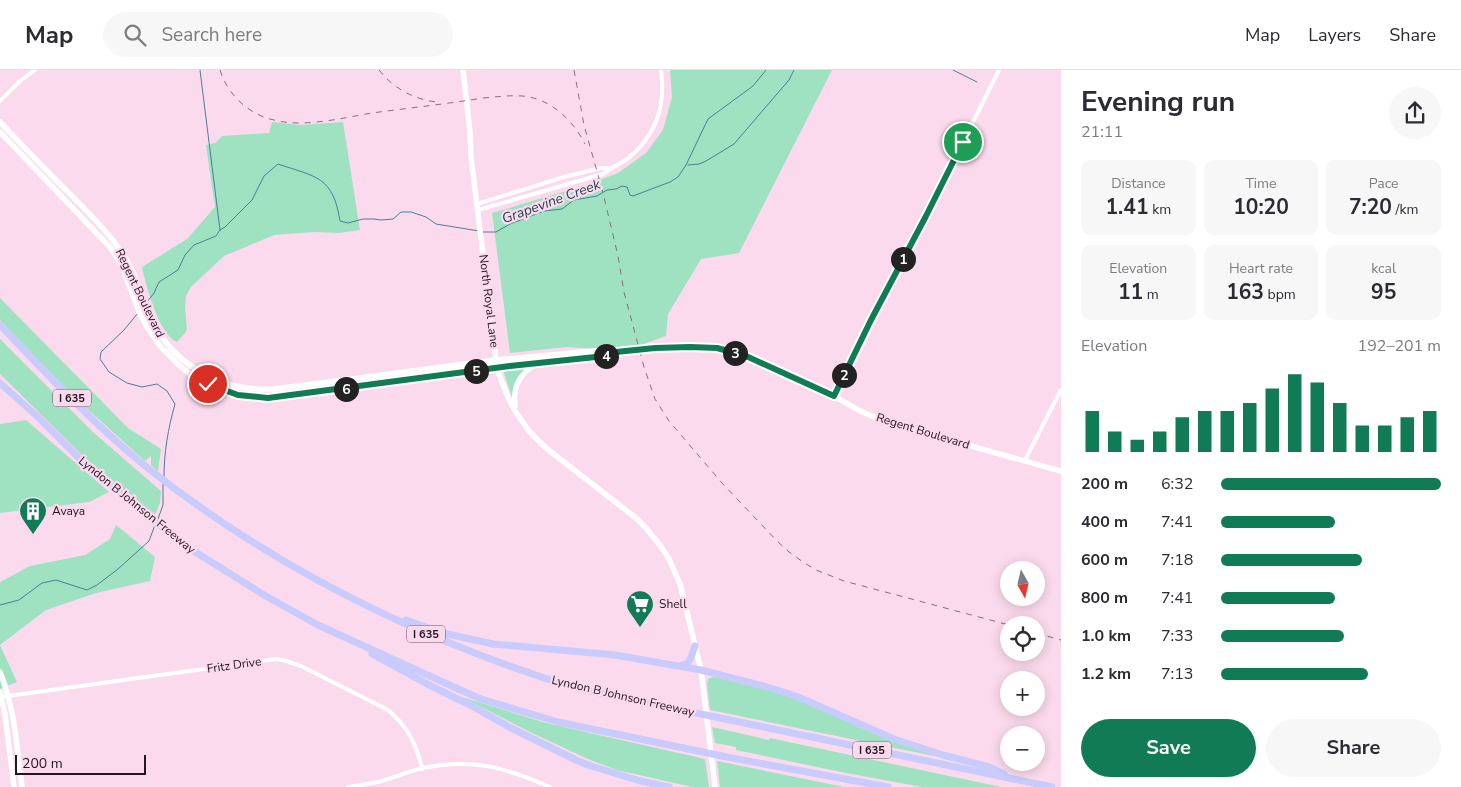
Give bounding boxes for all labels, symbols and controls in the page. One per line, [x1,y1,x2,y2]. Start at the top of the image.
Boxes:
search box [103,12,453,57]
text: Map [25,19,73,51]
icon: search [121,21,149,49]
text: Search here [161,22,262,48]
text: Map [1245,23,1280,47]
text: Layers [1308,23,1361,47]
text: Share [1389,23,1436,47]
text: Evening run [1081,83,1235,121]
button: share [1389,87,1441,139]
pin [942,121,984,163]
text: 21:11 [1081,121,1123,143]
icon: arrive [949,128,977,156]
water label: Grapevine Creek [499,174,604,228]
text: Distance [1111,174,1166,193]
text: Time [1245,174,1277,193]
text: Pace [1369,174,1399,193]
text: 1.41 [1106,193,1149,221]
text: 10:20 [1233,193,1289,221]
text: 7:20 [1349,193,1392,221]
text: km [1149,200,1171,219]
text: /km [1392,200,1418,219]
street label: Regent Boulevard [112,246,168,340]
pin: 1 [890,246,916,272]
text: 1 [899,250,908,269]
street label: North Royal Lane [475,253,503,349]
text: Elevation [1109,259,1167,278]
text: Heart rate [1229,259,1293,278]
text: kcal [1371,259,1396,278]
text: 11 [1118,278,1143,306]
text: 163 [1226,278,1264,306]
text: 95 [1371,278,1396,306]
text: m [1143,285,1159,304]
text: bpm [1264,285,1296,304]
text: Elevation [1081,335,1147,357]
text: 192–201 m [1358,335,1441,357]
pin: 3 [722,340,748,366]
pin: 4 [594,344,618,368]
text: 3 [731,344,740,363]
text: 4 [602,347,611,366]
pin: 5 [464,358,488,384]
text: 5 [472,362,481,381]
pin: 2 [832,362,856,388]
pin [187,363,229,405]
text: 2 [840,366,849,385]
icon: check [194,370,222,398]
pin: 6 [334,376,358,402]
text: 6 [342,380,351,399]
road number: I 635 [53,389,91,406]
street label: Regent Boulevard [874,409,972,453]
street label: Lyndon B Johnson Freeway [75,453,199,558]
text: 200 m [1081,473,1128,495]
text: 6:32 [1161,473,1193,495]
building icon: Avaya [18,496,48,535]
place label: Avaya [52,503,85,519]
text: 400 m [1081,511,1128,533]
text: 7:41 [1161,511,1193,533]
text: 600 m [1081,549,1128,571]
text: 7:18 [1161,549,1193,571]
north arrow [1000,561,1045,606]
map controls [1000,561,1045,771]
text: 800 m [1081,587,1128,609]
text: 7:41 [1161,587,1193,609]
supermarket icon: Shell [625,589,655,628]
place label: Shell [659,596,687,612]
button: locate [1000,616,1045,661]
text: 1.0 km [1081,625,1131,647]
text: 7:33 [1161,625,1193,647]
road number: I 635 [407,626,445,642]
street label: Fritz Drive [206,653,262,677]
text: 1.2 km [1081,663,1131,685]
text: 7:13 [1161,663,1193,685]
button: + [1000,671,1045,716]
street label: Lyndon B Johnson Freeway [550,672,697,720]
button: Save [1081,719,1256,777]
button: Share [1266,719,1441,777]
button: − [1000,726,1045,771]
road number: I 635 [853,742,891,758]
scale bar [15,752,146,775]
text: 200 m [22,754,63,773]

